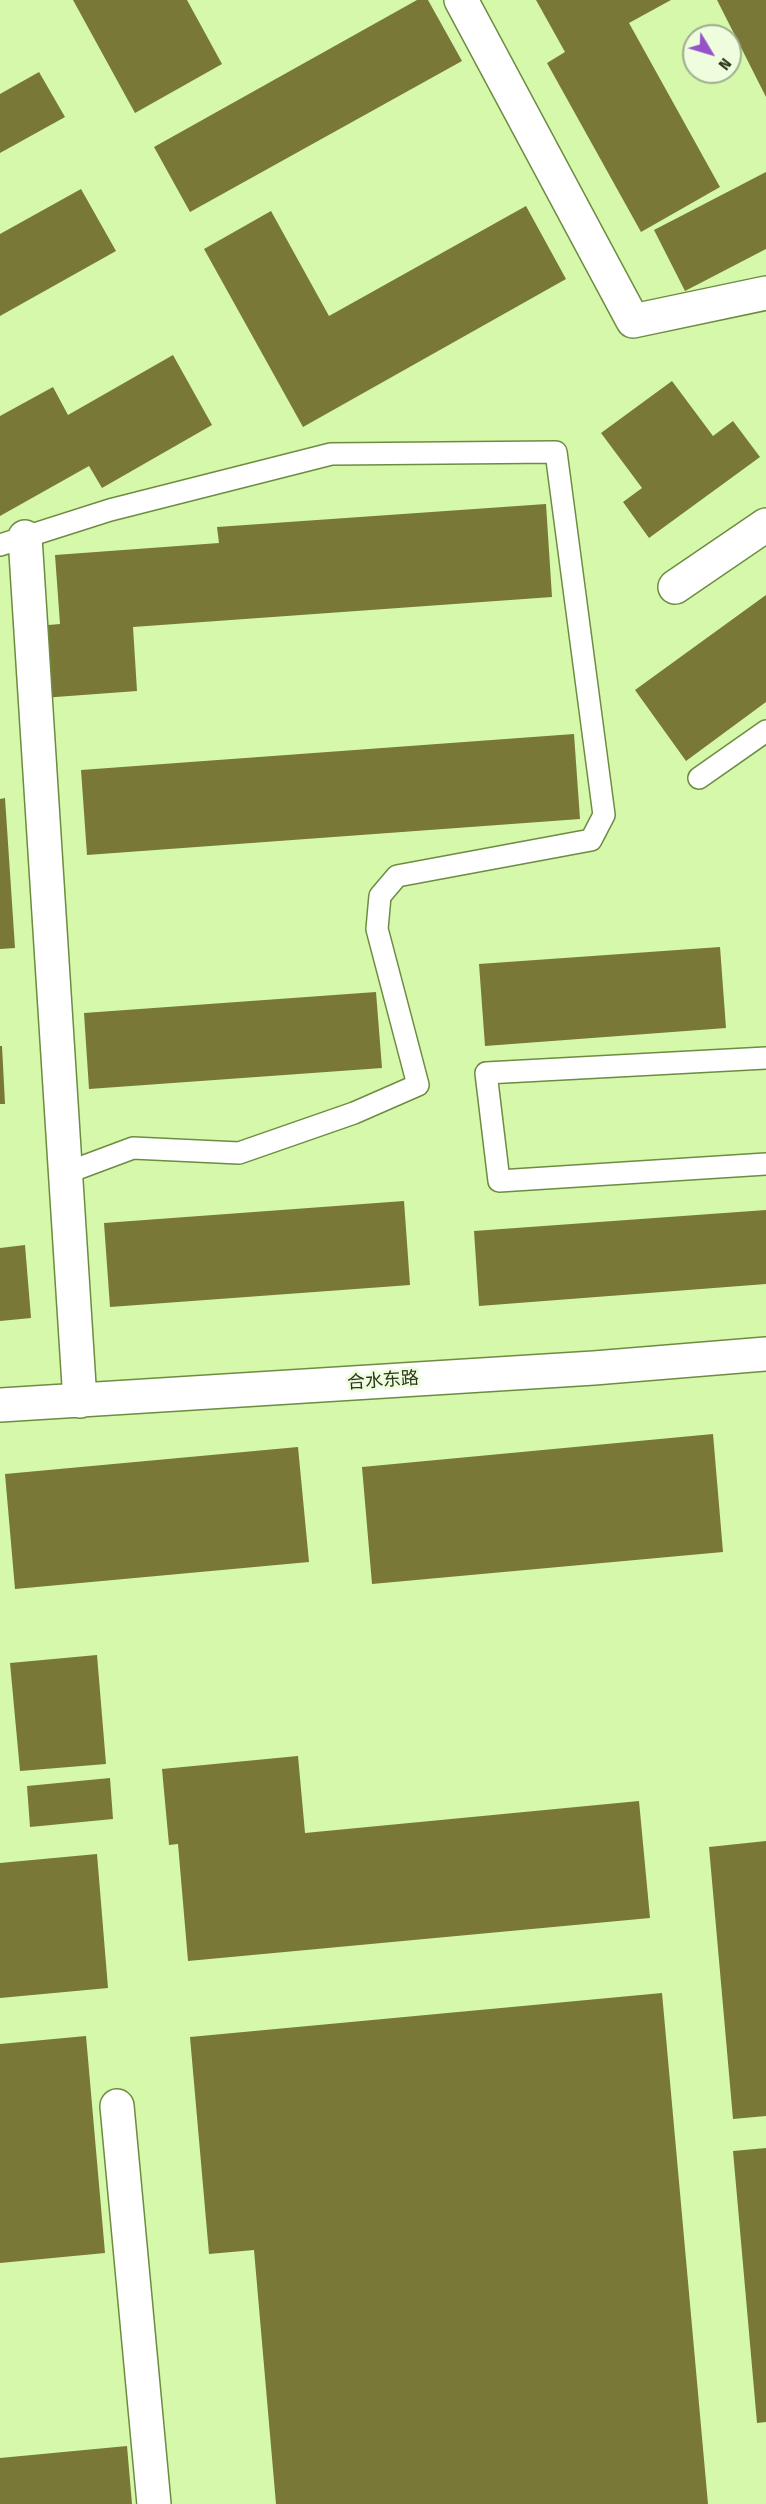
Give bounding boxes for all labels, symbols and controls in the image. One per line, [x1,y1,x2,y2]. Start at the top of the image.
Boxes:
north arrow [682,24,742,84]
text: N [715,55,735,74]
street label: 合水东路 [346,1368,420,1394]

